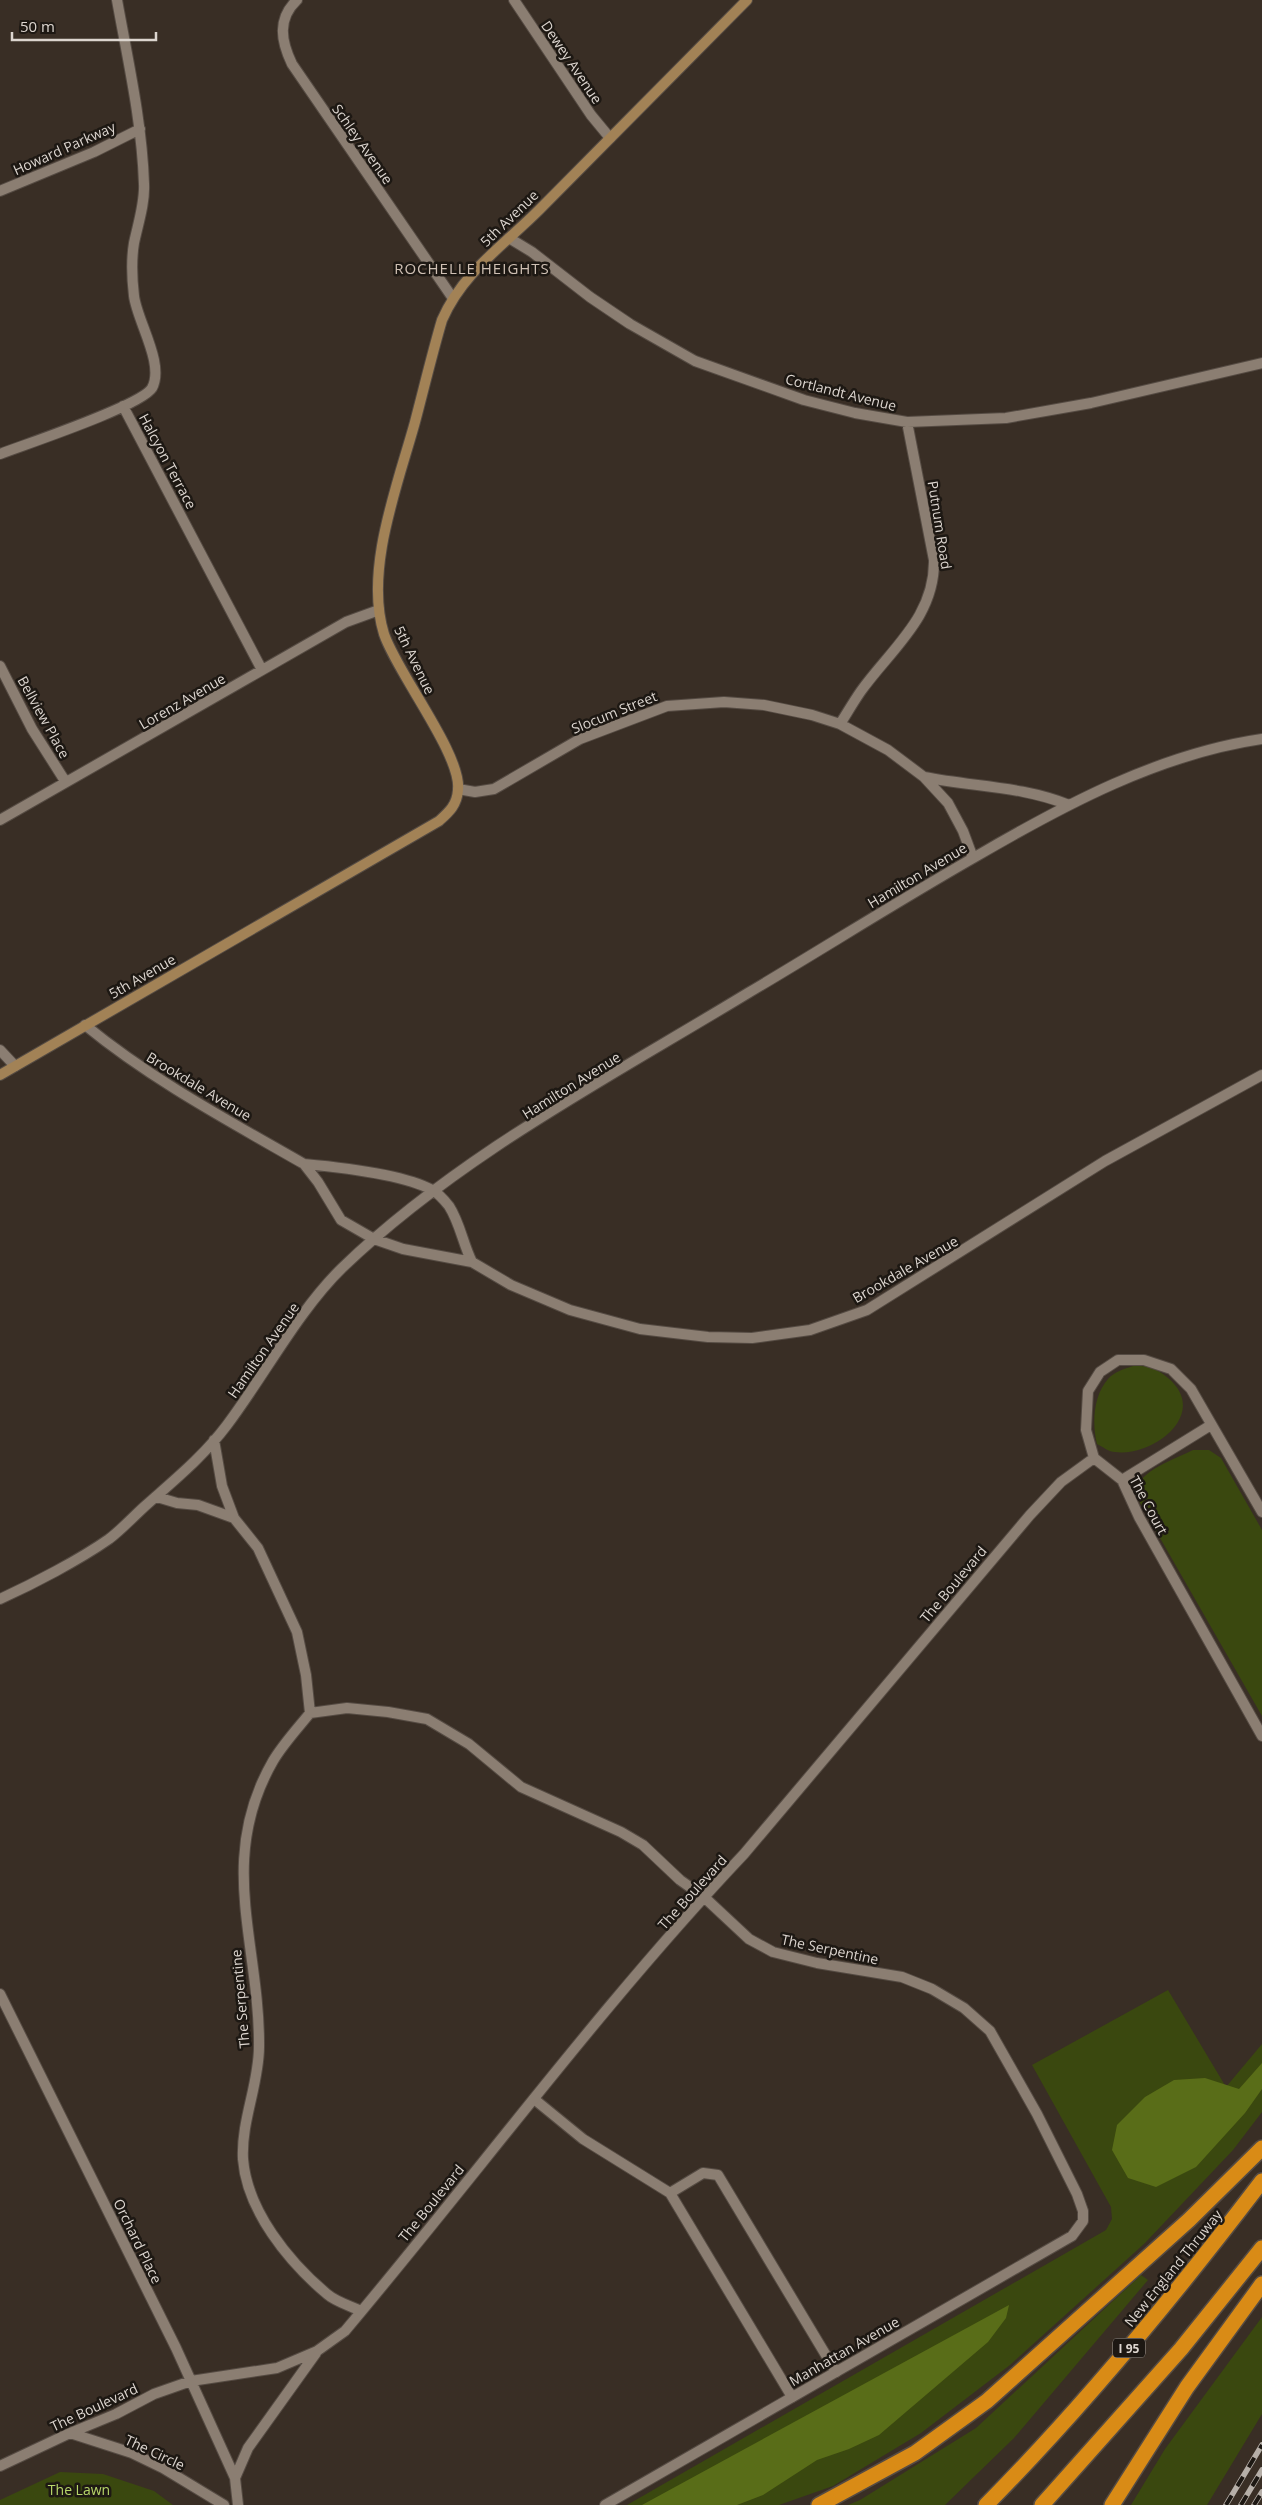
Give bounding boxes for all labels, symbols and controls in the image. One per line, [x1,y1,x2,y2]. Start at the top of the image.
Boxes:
scale bar [12,10,156,42]
text: 50 m [20,16,55,36]
street label: Dewey Avenue [537,17,607,107]
street label: Schley Avenue [328,100,398,188]
street label: Howard Parkway [10,117,119,179]
street label: 5th Avenue [476,185,542,251]
district label: ROCHELLE HEIGHTS [394,258,550,278]
street label: Cortlandt Avenue [783,369,899,415]
street label: Halcyon Terrace [135,410,201,512]
street label: Putnum Road [924,479,956,571]
street label: 5th Avenue [390,623,440,698]
street label: Lorenz Avenue [135,668,229,733]
street label: Bellview Place [14,673,74,762]
street label: Slocum Street [568,686,660,738]
street label: Hamilton Avenue [864,838,970,912]
street label: 5th Avenue [105,949,179,1003]
street label: Brookdale Avenue [143,1047,255,1125]
street label: Hamilton Avenue [518,1047,624,1123]
street label: Brookdale Avenue [849,1231,961,1307]
street label: Hamilton Avenue [223,1298,303,1402]
street label: The Court [1126,1472,1172,1538]
street label: The Boulevard [915,1542,991,1626]
street label: The Boulevard [653,1851,731,1933]
street label: The Serpentine [780,1929,881,1969]
street label: The Serpentine [226,1949,254,2049]
street label: The Boulevard [394,2160,468,2246]
street label: Orchard Place [109,2196,167,2287]
street label: New England Thruway [1120,2205,1227,2330]
street label: Manhattan Avenue [786,2312,903,2390]
road number: I 95 [1113,2338,1145,2358]
street label: The Boulevard [47,2378,141,2436]
street label: The Circle [122,2430,188,2474]
park label: The Lawn [48,2480,110,2499]

